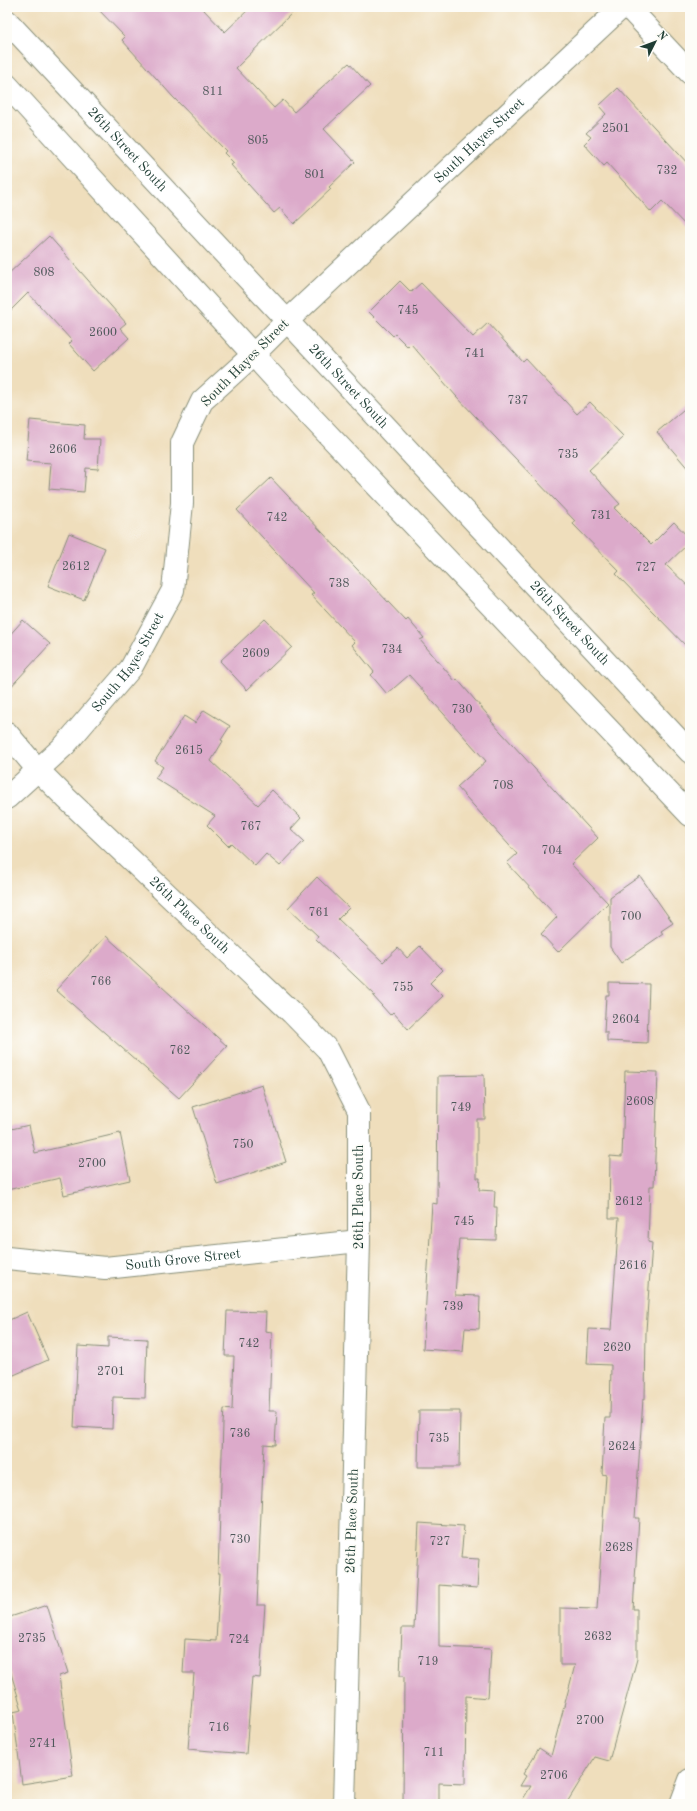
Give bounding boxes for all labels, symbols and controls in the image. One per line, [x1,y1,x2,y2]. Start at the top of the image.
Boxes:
north arrow [635,22,675,62]
text: N [654,30,669,44]
house number: 811 [203,86,223,98]
street label: South Hayes Street [432,95,527,186]
street label: 26th Street South [85,105,170,195]
house number: 2501 [602,122,630,135]
house number: 805 [248,134,268,147]
house number: 732 [657,165,677,177]
house number: 801 [305,169,325,181]
house number: 808 [34,267,54,279]
house number: 745 [398,304,418,317]
street label: South Hayes Street [198,316,292,410]
house number: 2600 [89,327,117,339]
street label: 26th Street South [306,342,391,431]
house number: 741 [465,348,485,360]
house number: 737 [508,395,528,407]
house number: 2606 [49,444,77,456]
house number: 735 [558,448,578,461]
house number: 731 [591,510,611,522]
house number: 742 [267,512,287,524]
house number: 2612 [62,561,90,573]
house number: 727 [636,562,656,574]
house number: 738 [329,578,349,590]
street label: 26th Street South [527,578,612,668]
street label: South Hayes Street [89,610,167,715]
house number: 734 [382,644,402,656]
house number: 2609 [242,648,270,660]
house number: 730 [452,704,472,716]
house number: 2615 [175,744,203,757]
house number: 708 [493,780,513,792]
house number: 767 [241,821,261,833]
house number: 704 [542,845,562,857]
street label: 26th Place South [146,874,232,957]
house number: 761 [309,907,329,919]
house number: 700 [621,911,641,923]
house number: 766 [91,976,111,988]
house number: 755 [393,981,413,994]
house number: 2604 [612,1014,640,1026]
house number: 762 [170,1045,190,1057]
house number: 2608 [626,1096,654,1108]
house number: 749 [451,1102,471,1114]
house number: 750 [233,1138,253,1151]
street label: 26th Place South [352,1144,366,1249]
house number: 2700 [78,1158,106,1170]
house number: 2612 [615,1196,643,1208]
house number: 745 [454,1215,474,1228]
street label: South Grove Street [125,1247,242,1273]
house number: 2616 [619,1260,647,1272]
house number: 739 [443,1301,463,1313]
house number: 742 [239,1338,259,1350]
house number: 2620 [603,1342,631,1354]
house number: 2701 [97,1366,125,1378]
house number: 736 [230,1428,250,1440]
house number: 735 [429,1432,449,1445]
house number: 2624 [608,1441,636,1453]
street label: 26th Place South [343,1468,361,1574]
house number: 730 [230,1534,250,1546]
house number: 727 [430,1536,450,1548]
house number: 2628 [605,1542,633,1554]
house number: 2632 [584,1631,612,1643]
house number: 2735 [18,1632,46,1645]
house number: 724 [229,1634,249,1646]
house number: 719 [418,1656,438,1668]
house number: 2700 [576,1715,604,1727]
house number: 716 [209,1722,229,1734]
house number: 2741 [29,1738,57,1750]
house number: 711 [424,1747,444,1759]
house number: 2706 [540,1770,568,1782]

